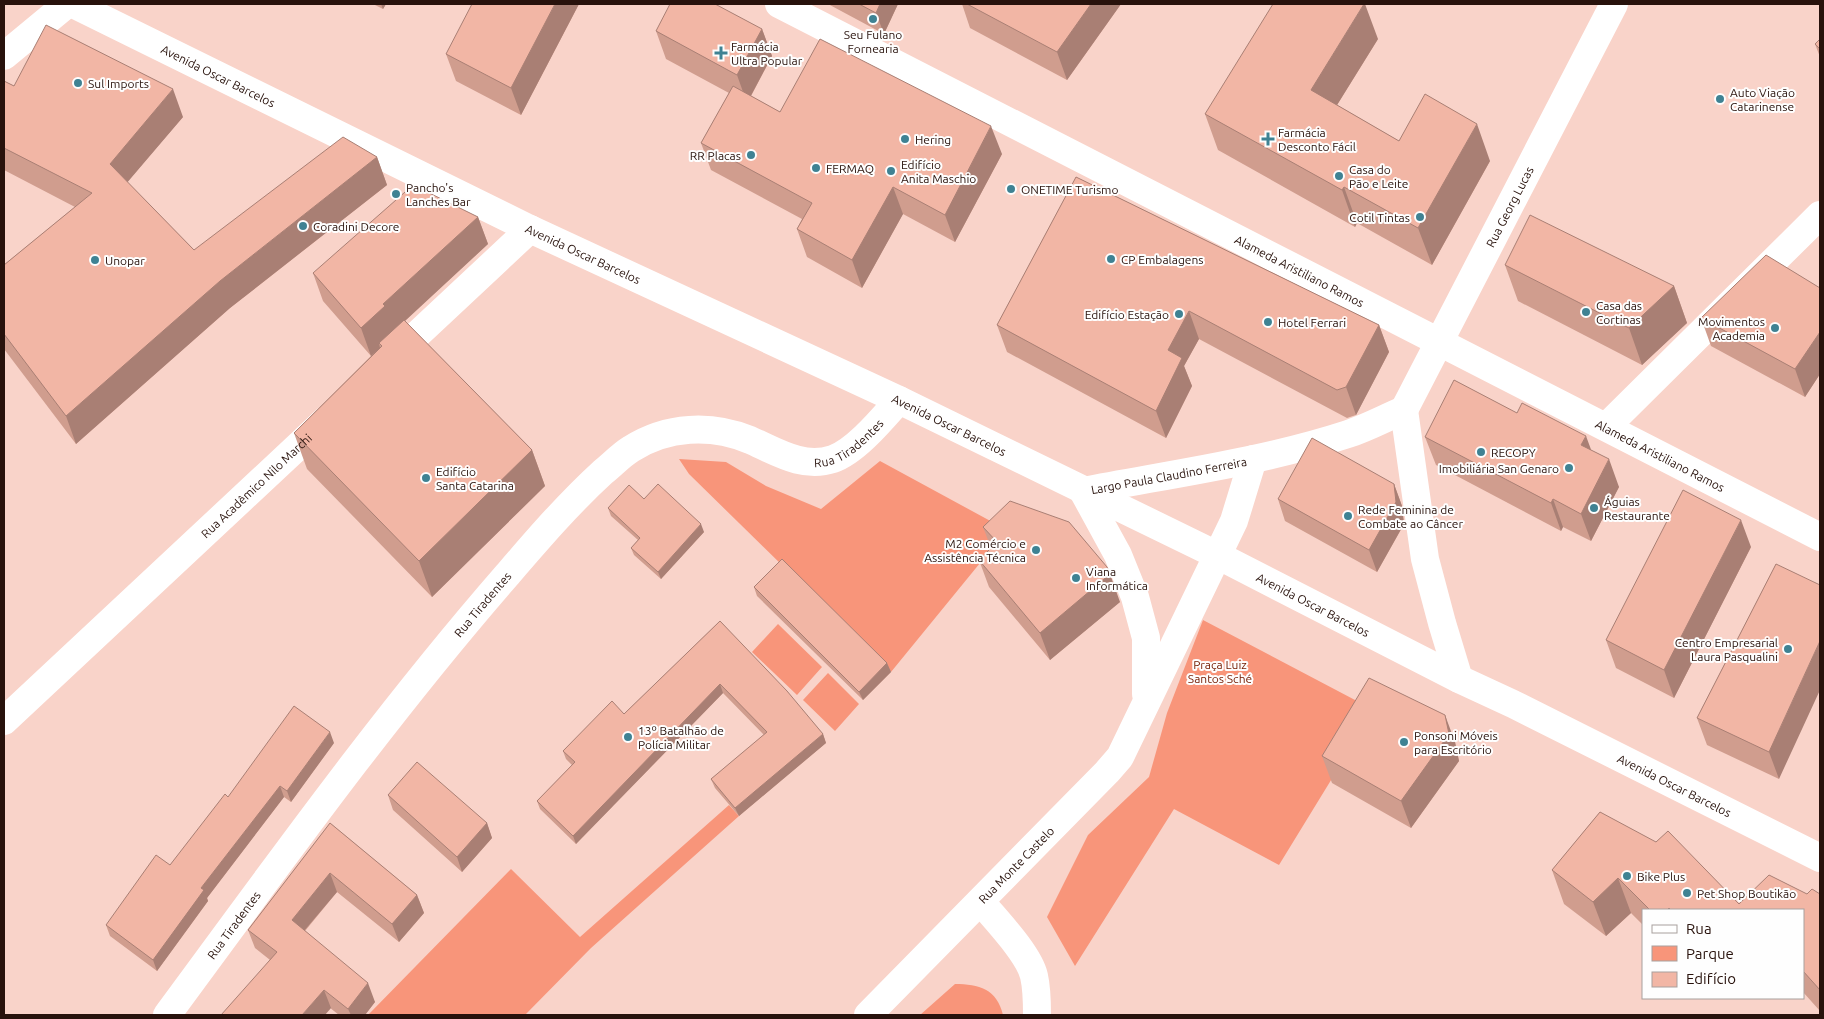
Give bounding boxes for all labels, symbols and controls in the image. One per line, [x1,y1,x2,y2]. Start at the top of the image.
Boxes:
marker: Seu Fulano Fornearia [867,13,879,25]
place label: Seu Fulano Fornearia [844,28,902,55]
place label: Farmácia Ultra Popular [731,40,803,67]
street label: Avenida Oscar Barcelos [159,42,277,109]
marker: Farmácia Ultra Popular [715,47,727,59]
marker: Sul Imports [72,77,84,89]
place label: Sul Imports [88,77,149,90]
place label: Auto Viação Catarinense [1730,86,1795,113]
marker: Auto Viação Catarinense [1714,93,1726,105]
place label: Farmácia Desconto Fácil [1278,126,1356,153]
marker: Hering [899,133,911,145]
place label: Hering [915,133,951,146]
marker: Farmácia Desconto Fácil [1262,133,1274,145]
place label: RR Placas [690,149,741,162]
marker: RR Placas [745,149,757,161]
place label: Edifício Anita Maschio [901,158,976,185]
marker: FERMAQ [810,162,822,174]
place label: FERMAQ [826,162,874,175]
place label: Casa do Pão e Leite [1349,163,1408,190]
street label: Rua Georg Lucas [1483,164,1535,249]
marker: Edifício Anita Maschio [885,165,897,177]
marker: Casa do Pão e Leite [1333,170,1345,182]
place label: Pancho's Lanches Bar [406,181,471,208]
marker: ONETIME Turismo [1005,183,1017,195]
place label: ONETIME Turismo [1021,183,1119,196]
marker: Pancho's Lanches Bar [390,188,402,200]
place label: Cotil Tintas [1349,211,1410,224]
marker: Cotil Tintas [1414,211,1426,223]
marker: Coradini Decore [297,220,309,232]
place label: Coradini Decore [313,220,399,233]
street label: Avenida Oscar Barcelos [523,221,643,286]
street label: Alameda Aristiliano Ramos [1233,232,1366,309]
marker: CP Embalagens [1105,253,1117,265]
place label: CP Embalagens [1121,253,1203,266]
marker: Unopar [89,254,101,266]
place label: Unopar [105,254,145,267]
place label: Casa das Cortinas [1596,299,1642,326]
marker: Casa das Cortinas [1580,306,1592,318]
place label: Edifício Estação [1085,308,1169,321]
marker: Edifício Estação [1173,308,1185,320]
place label: Movimentos Academia [1698,315,1765,342]
marker: Hotel Ferrari [1262,316,1274,328]
place label: Hotel Ferrari [1278,316,1346,329]
marker: Movimentos Academia [1769,322,1781,334]
street label: Avenida Oscar Barcelos [890,391,1008,458]
street label: Rua Tiradentes [814,416,885,469]
street label: Alameda Aristiliano Ramos [1593,417,1727,494]
street label: Rua Acadêmico Nilo Marchi [198,431,314,540]
marker: RECOPY [1475,446,1487,458]
place label: RECOPY [1491,446,1536,459]
street label: Largo Paula Claudino Ferreira [1090,454,1248,496]
place label: Imobiliária San Genaro [1439,462,1559,475]
marker: Imobiliária San Genaro [1563,462,1575,474]
place label: Edifício Santa Catarina [436,465,514,492]
marker: Edifício Santa Catarina [420,472,432,484]
place label: Águias Restaurante [1604,495,1670,522]
marker: Águias Restaurante [1588,502,1600,514]
place label: Rede Feminina de Combate ao Câncer [1358,503,1463,530]
marker: Rede Feminina de Combate ao Câncer [1342,510,1354,522]
place label: M2 Comércio e Assistência Técnica [924,537,1026,564]
marker: M2 Comércio e Assistência Técnica [1030,544,1042,556]
place label: Viana Informática [1086,565,1148,592]
street label: Rua Tiradentes [451,569,513,639]
street label: Avenida Oscar Barcelos [1255,570,1372,639]
marker: Viana Informática [1070,572,1082,584]
place label: Centro Empresarial Laura Pasqualini [1675,636,1778,663]
marker: Centro Empresarial Laura Pasqualini [1782,643,1794,655]
park label: Praça Luiz Santos Sché [1188,658,1252,685]
place label: 13º Batalhão de Polícia Militar [638,724,724,751]
place label: Ponsoni Móveis para Escritório [1414,729,1498,756]
marker: 13º Batalhão de Polícia Militar [622,731,634,743]
marker: Ponsoni Móveis para Escritório [1398,736,1410,748]
street label: Avenida Oscar Barcelos [1616,751,1733,819]
street label: Rua Monte Castelo [976,824,1056,905]
marker: Bike Plus [1621,870,1633,882]
place label: Bike Plus [1637,870,1685,883]
marker: Pet Shop Boutikão [1681,887,1693,899]
place label: Pet Shop Boutikão [1697,887,1796,900]
street label: Rua Tiradentes [204,888,263,961]
legend [1642,909,1804,999]
text: Rua [1686,920,1712,937]
text: Parque [1686,945,1734,962]
text: Edifício [1686,970,1736,987]

